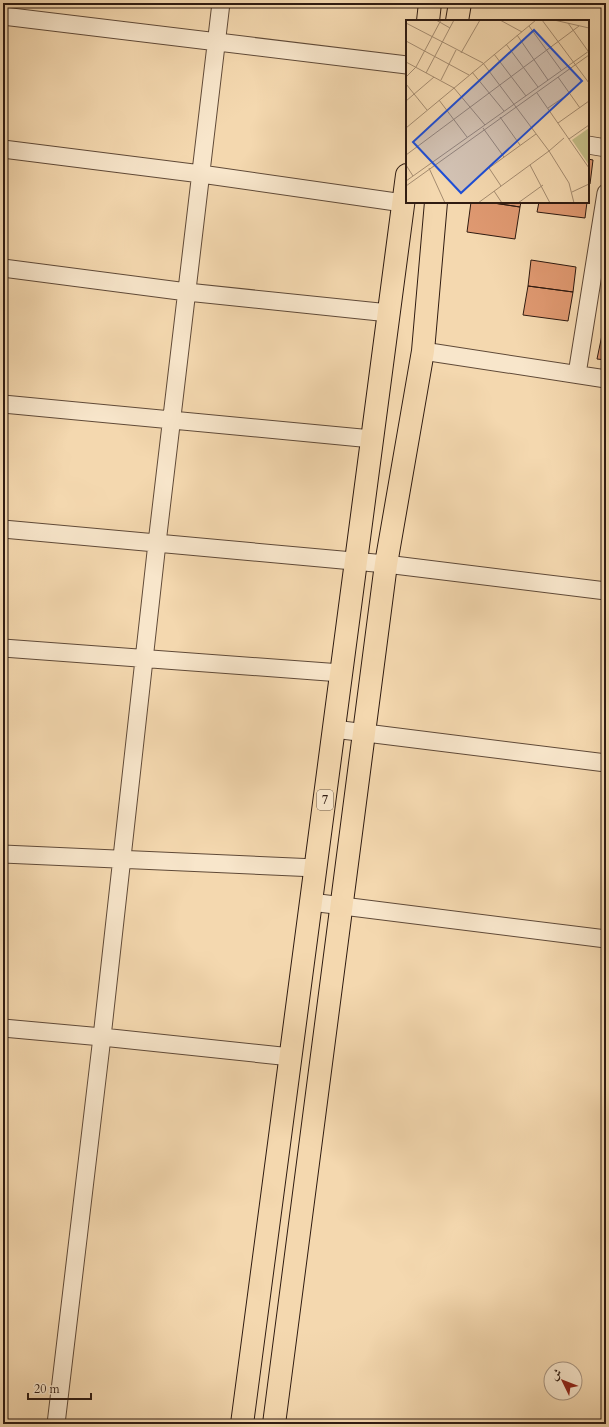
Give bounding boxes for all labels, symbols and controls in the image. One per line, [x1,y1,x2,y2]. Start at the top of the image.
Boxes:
inset map [406,20,589,203]
road number: 7 [317,790,333,810]
north arrow [543,1361,583,1401]
text: ش [547,1365,565,1384]
scale bar [28,1375,91,1401]
text: 20 m [34,1381,61,1397]

